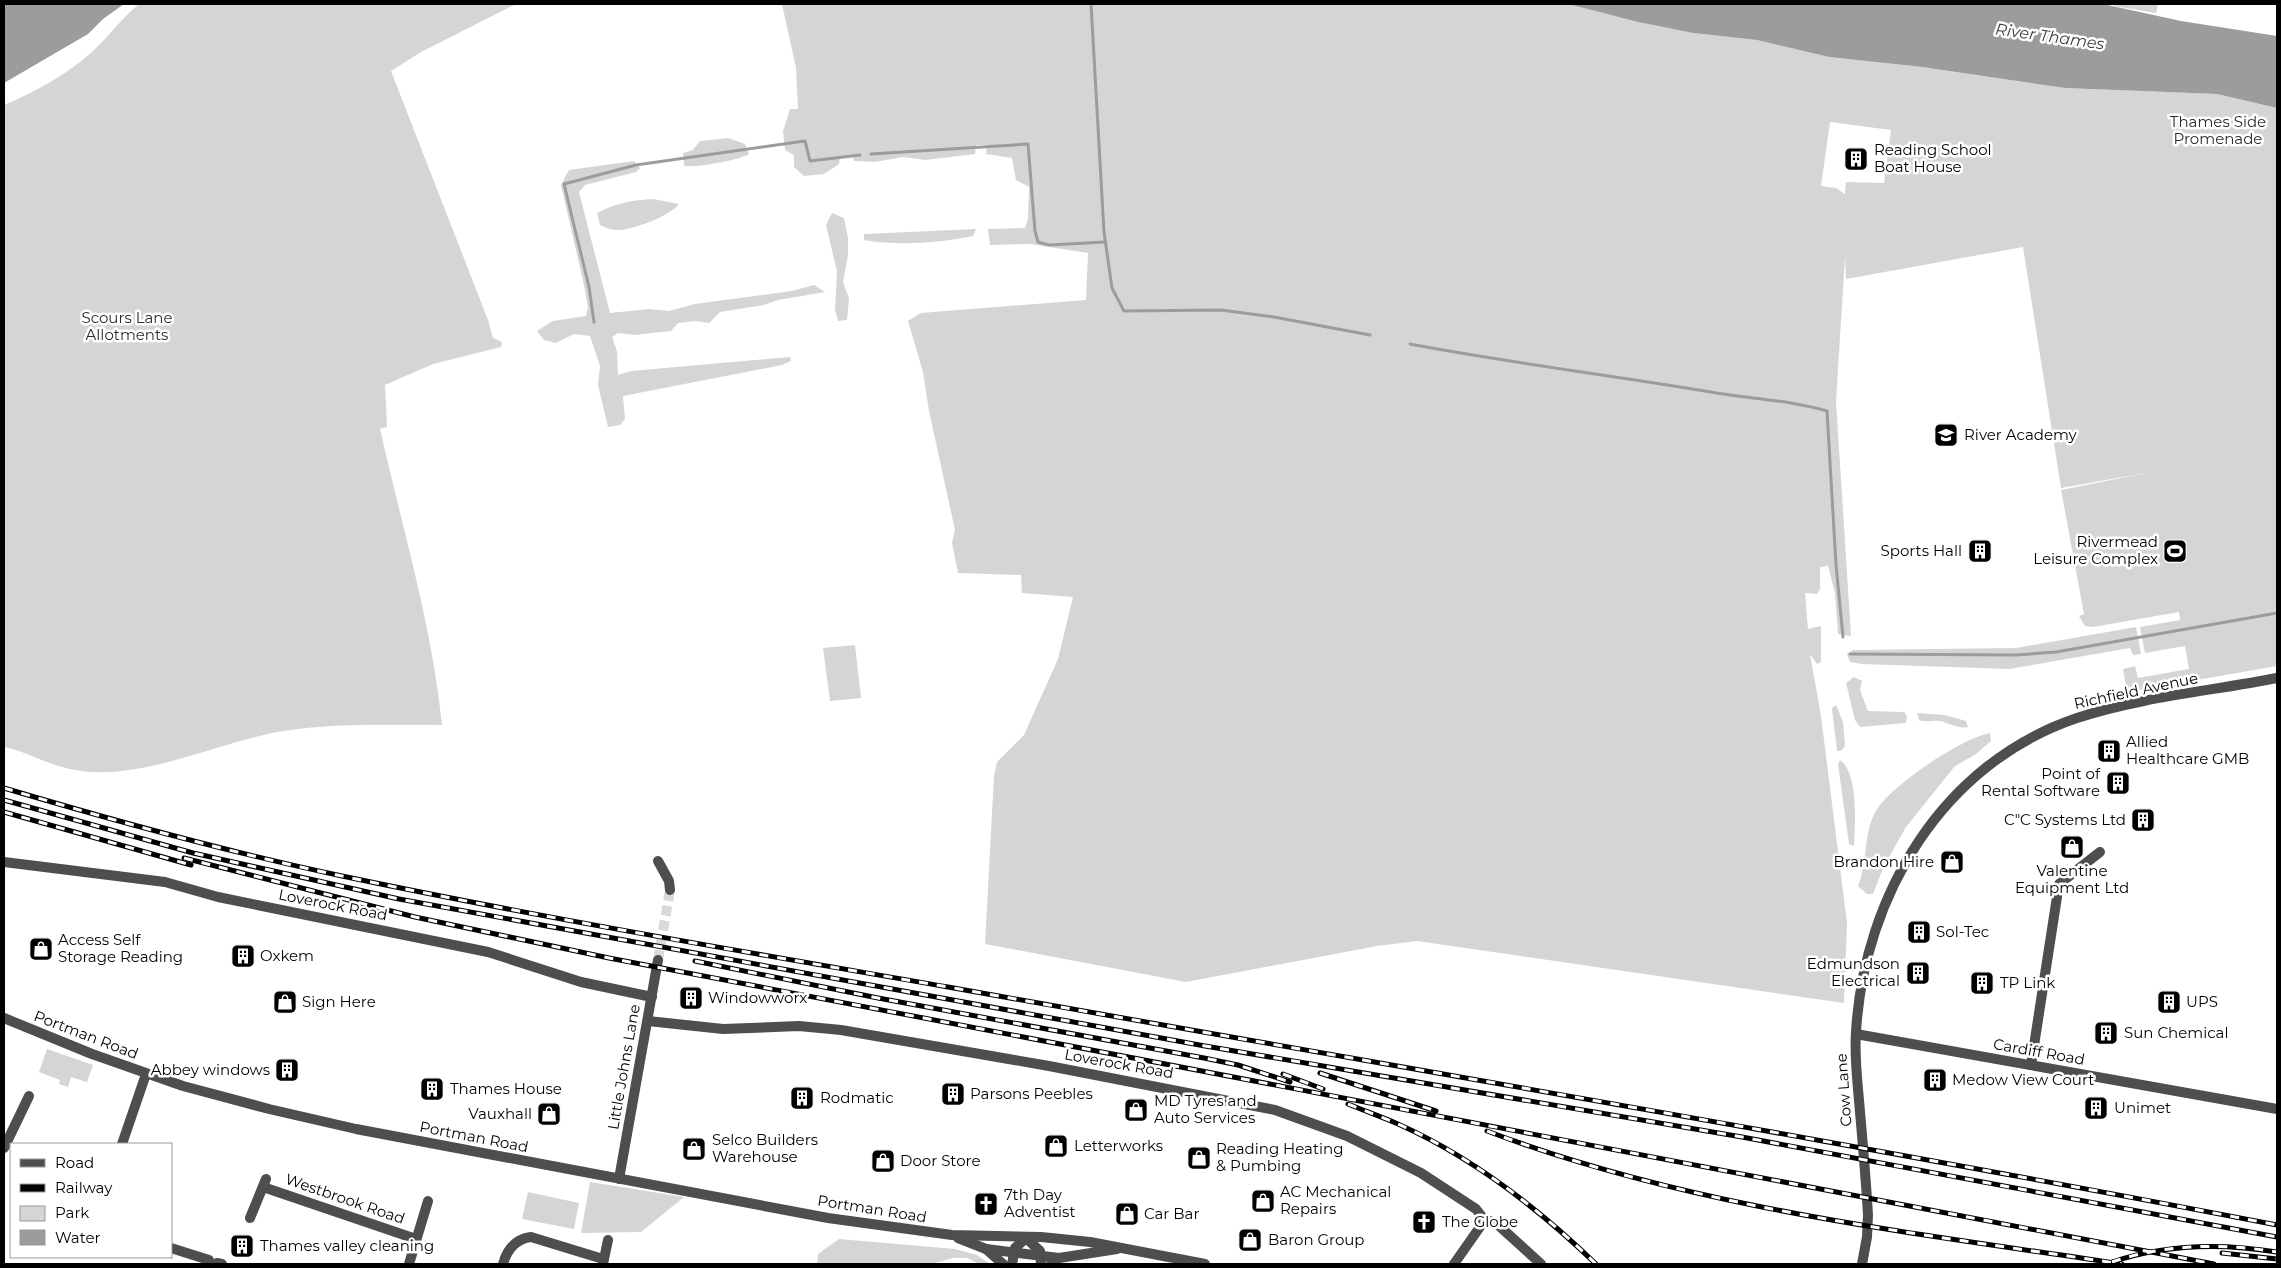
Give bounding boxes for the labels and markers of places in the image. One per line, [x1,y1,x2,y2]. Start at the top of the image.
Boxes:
place label: Reading School Boat House [1874,140,1992,176]
building icon: Reading School Boat House [1843,146,1869,172]
school or university icon: River Academy [1933,422,1959,448]
place label: River Academy [1964,425,2078,444]
place label: Rivermead Leisure Complex [2033,532,2158,568]
building icon: Sports Hall [1967,538,1993,564]
sports icon: Rivermead Leisure Complex [2162,538,2188,564]
place label: Sports Hall [1881,541,1962,560]
place label: Allied Healthcare GMB [2126,732,2249,768]
building icon: Allied Healthcare GMB [2096,738,2122,764]
place label: Point of Rental Software [1981,764,2101,800]
building icon: Point of Rental Software [2105,770,2131,796]
building icon: C"C Systems Ltd [2130,807,2156,833]
place label: C"C Systems Ltd [2004,810,2126,829]
shop icon: Valentine Equipment Ltd [2059,834,2085,860]
shop icon: Brandon Hire [1939,849,1965,875]
place label: Brandon Hire [1834,852,1934,871]
place label: Valentine Equipment Ltd [2015,861,2129,897]
building icon: Sol-Tec [1906,919,1932,945]
place label: Sol-Tec [1936,922,1989,941]
place label: Access Self Storage Reading [58,930,183,966]
shop icon: Access Self Storage Reading [28,936,54,962]
building icon: Oxkem [230,943,256,969]
place label: Oxkem [260,946,314,965]
place label: Edmundson Electrical [1807,954,1900,990]
building icon: Edmundson Electrical [1905,960,1931,986]
building icon: TP Link [1969,970,1995,996]
place label: TP Link [2000,973,2055,992]
building icon: Windowworx [678,985,704,1011]
place label: Windowworx [708,988,807,1007]
shop icon: Sign Here [272,989,298,1015]
building icon: UPS [2156,989,2182,1015]
place label: Sign Here [302,992,376,1011]
place label: UPS [2186,992,2218,1011]
building icon: Sun Chemical [2093,1020,2119,1046]
place label: Sun Chemical [2124,1023,2229,1042]
building icon: Abbey windows [274,1057,300,1083]
place label: Abbey windows [151,1060,270,1079]
building icon: Medow View Court [1922,1067,1948,1093]
place label: Medow View Court [1952,1070,2094,1089]
building icon: Thames House [419,1076,445,1102]
place label: Thames House [450,1079,562,1098]
building icon: Parsons Peebles [940,1081,966,1107]
place label: Parsons Peebles [970,1084,1093,1103]
building icon: Rodmatic [789,1085,815,1111]
place label: Rodmatic [820,1088,894,1107]
place label: MD Tyres and Auto Services [1154,1091,1257,1127]
building icon: Unimet [2083,1095,2109,1121]
shop icon: MD Tyres and Auto Services [1123,1097,1149,1123]
place label: Unimet [2114,1098,2171,1117]
shop icon: Vauxhall [536,1101,562,1127]
place label: Vauxhall [468,1104,532,1123]
place label: Selco Builders Warehouse [712,1130,818,1166]
shop icon: Letterworks [1043,1133,1069,1159]
shop icon: Selco Builders Warehouse [681,1136,707,1162]
place label: Letterworks [1074,1136,1163,1155]
place label: Reading Heating & Pumbing [1216,1139,1344,1175]
shop icon: Reading Heating & Pumbing [1186,1145,1212,1171]
shop icon: Door Store [870,1148,896,1174]
place label: Door Store [900,1151,980,1170]
place label: AC Mechanical Repairs [1280,1182,1391,1218]
place label: 7th Day Adventist [1004,1185,1076,1221]
shop icon: AC Mechanical Repairs [1250,1188,1276,1214]
church icon: 7th Day Adventist [973,1191,999,1217]
shop icon: Car Bar [1114,1201,1140,1227]
place label: Car Bar [1144,1204,1200,1223]
church icon: The Globe [1411,1209,1437,1235]
place label: The Globe [1442,1212,1518,1231]
shop icon: Baron Group [1237,1227,1263,1253]
place label: Baron Group [1268,1230,1365,1249]
building icon: Thames valley cleaning [229,1233,255,1259]
place label: Thames valley cleaning [260,1236,434,1255]

